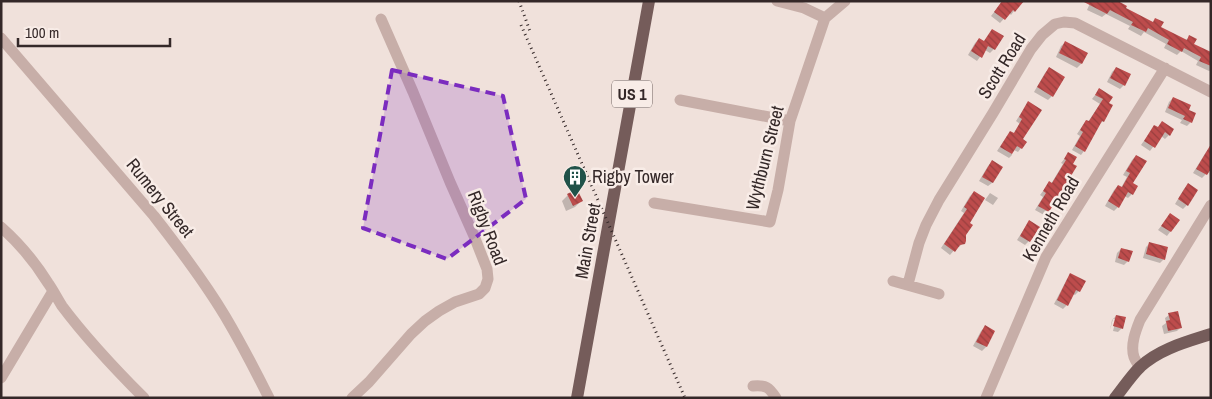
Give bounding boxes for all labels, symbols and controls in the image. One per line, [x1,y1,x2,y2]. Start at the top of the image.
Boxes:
scale bar [18,15,170,47]
text: 100 m [25,22,59,43]
street label: Scott Road [972,28,1032,103]
road number: US 1 [612,80,652,108]
street label: Wythburn Street [740,103,790,213]
street label: Rumery Street [121,153,200,243]
building icon: Rigby Tower [562,164,588,198]
place label: Rigby Tower [592,164,674,189]
street label: Kenneth Road [1016,172,1085,266]
street label: Rigby Road [462,187,513,269]
street label: Main Street [569,201,606,281]

